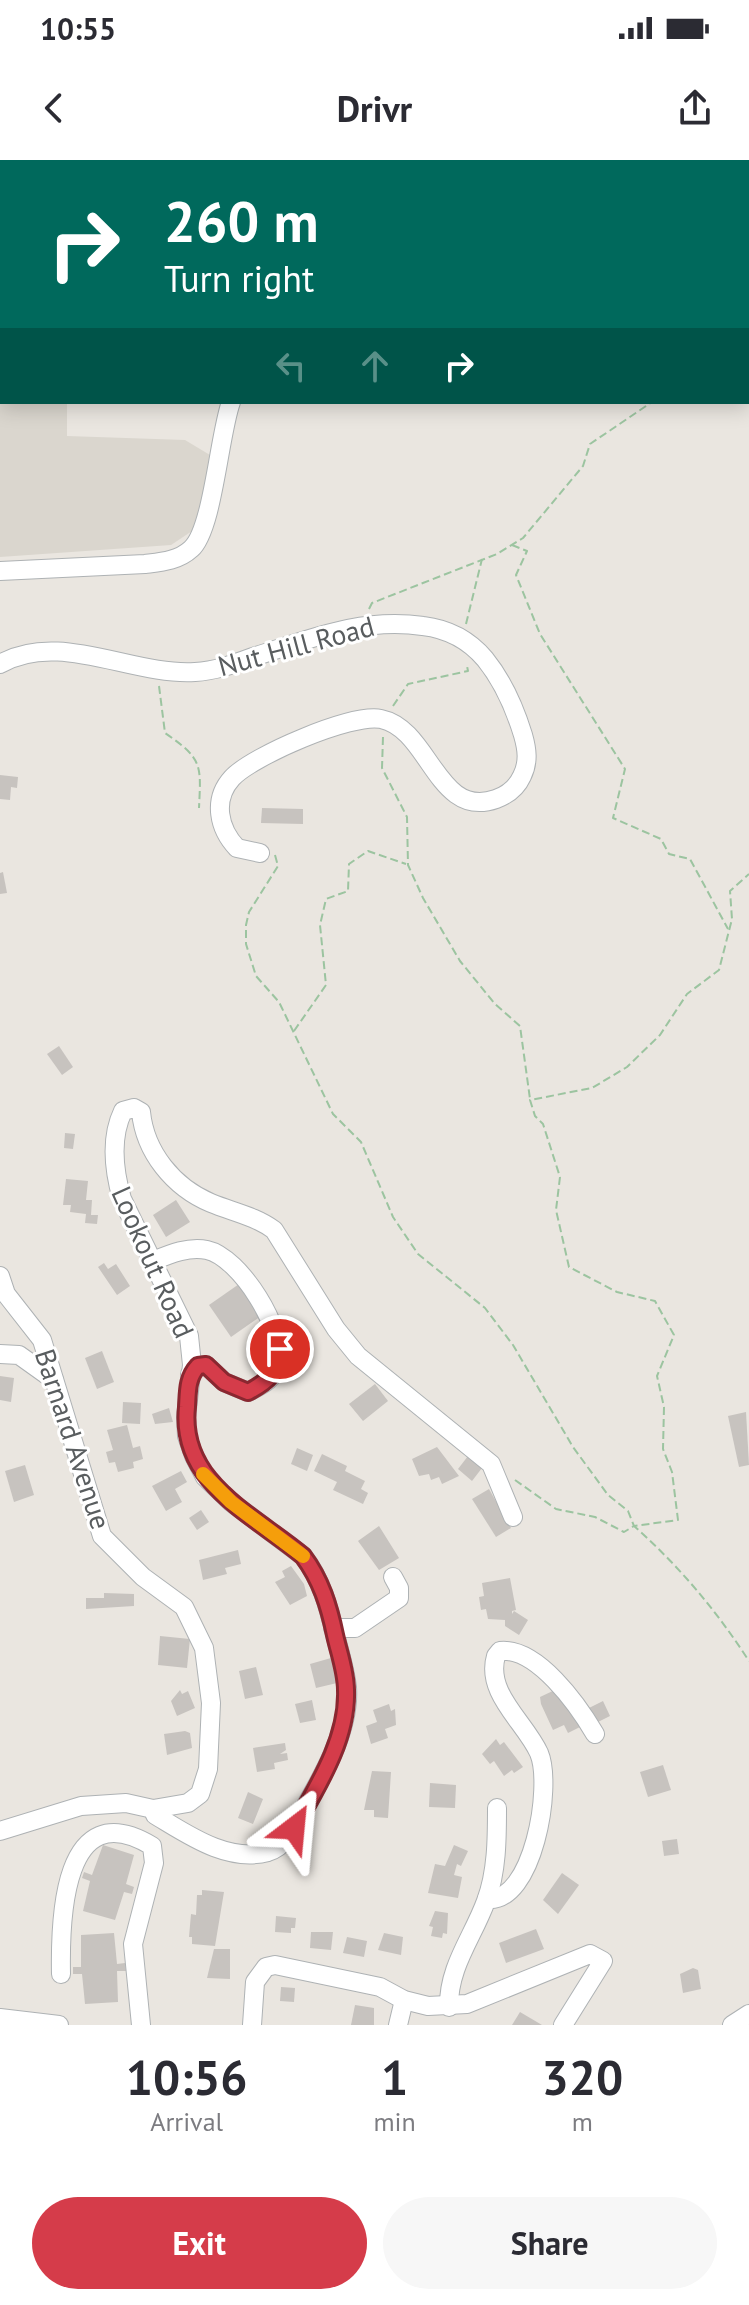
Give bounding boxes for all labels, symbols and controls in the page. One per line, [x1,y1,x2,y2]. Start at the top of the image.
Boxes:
text: 10:55 [40,9,116,48]
text: Drivr [337,85,412,132]
icon: back [32,86,76,130]
icon: share [673,86,717,130]
text: 260 m [164,185,319,257]
icon: right [32,192,136,296]
text: Turn right [164,255,314,302]
icon: left [269,344,313,388]
icon: ahead [353,344,397,388]
icon: right [437,344,481,388]
street label: Nut Hill Road [214,607,378,684]
street label: Lookout Road [104,1180,203,1343]
pin [246,1315,314,1383]
icon: arrive [258,1327,302,1371]
street label: Barnard Avenue [27,1344,120,1534]
position arrow [252,1786,336,1870]
text: 10:56 [126,2046,248,2108]
text: 1 [381,2046,408,2108]
text: 320 [542,2046,623,2108]
text: Arrival [150,2105,223,2138]
text: min [373,2105,416,2138]
text: m [572,2105,593,2138]
button: Exit [32,2197,367,2289]
button: Share [383,2197,717,2289]

